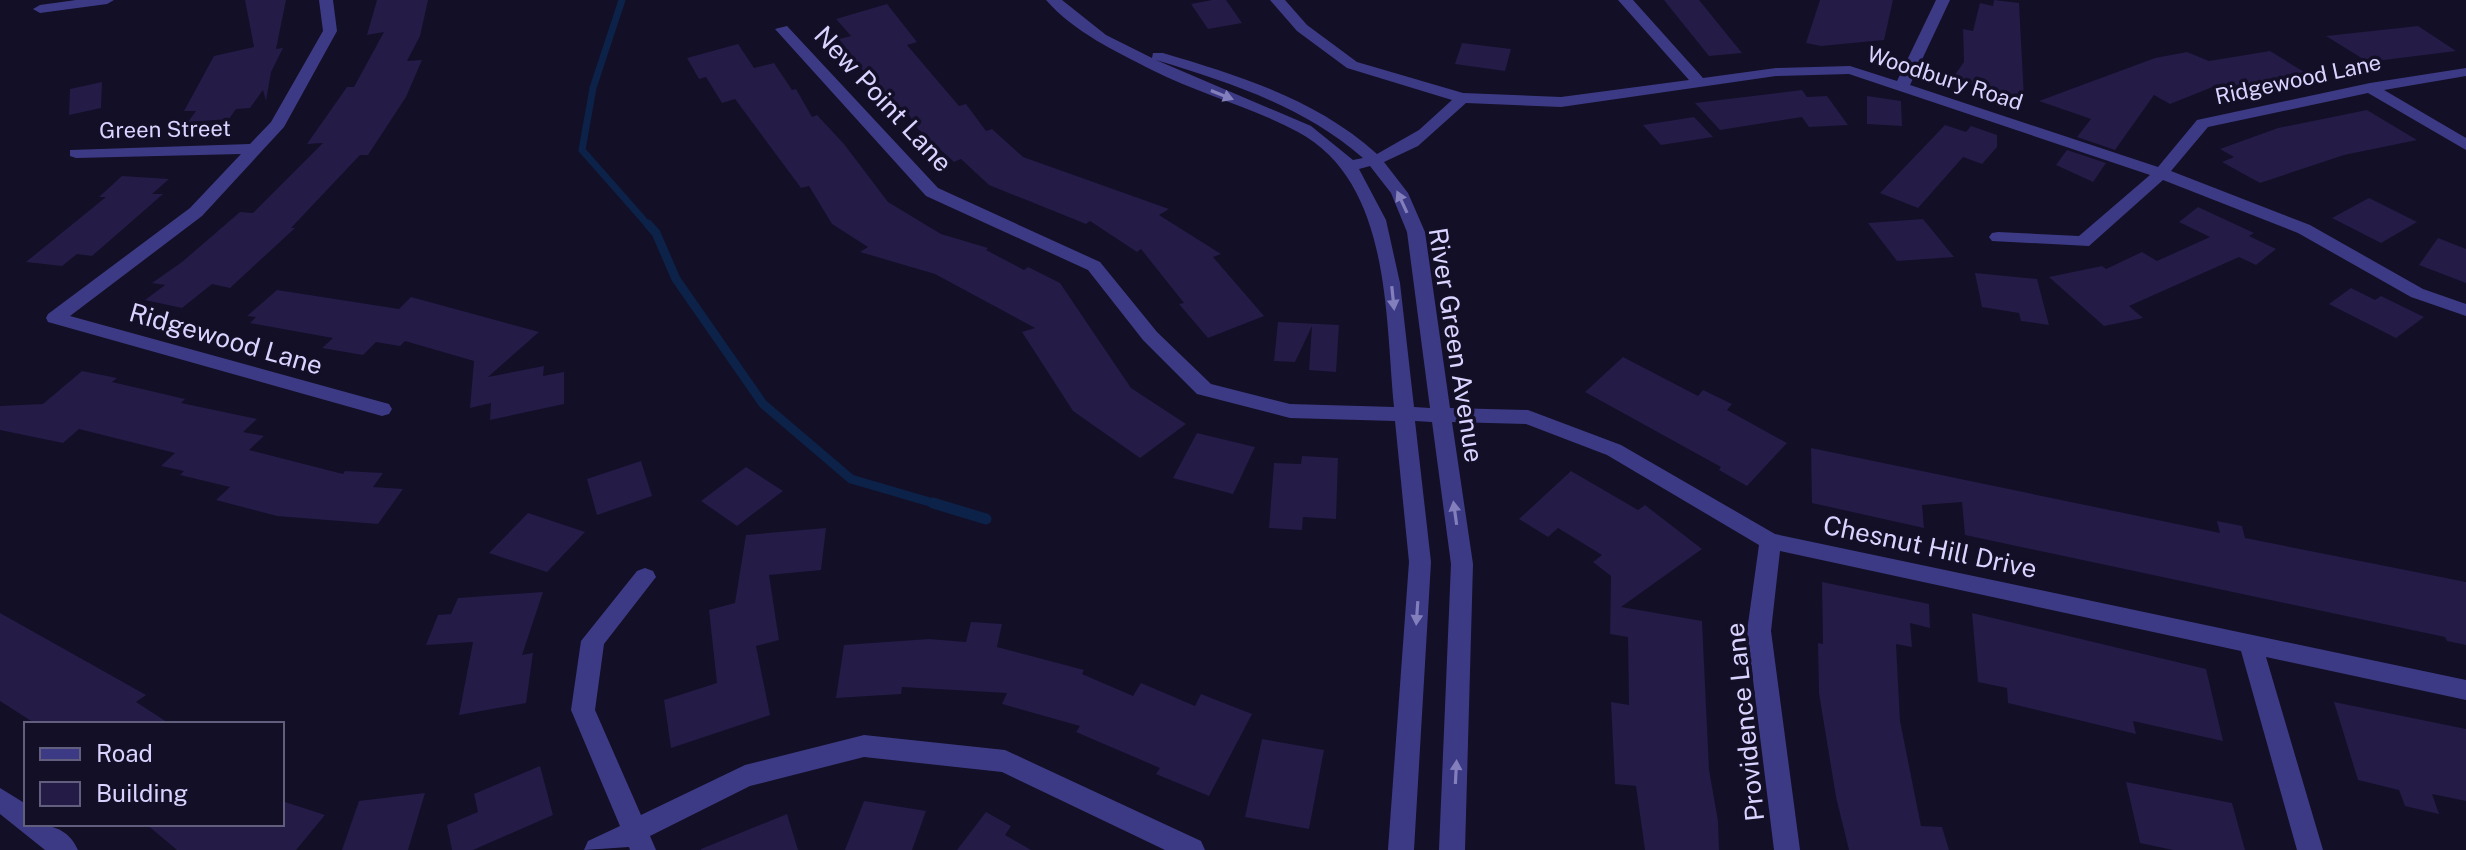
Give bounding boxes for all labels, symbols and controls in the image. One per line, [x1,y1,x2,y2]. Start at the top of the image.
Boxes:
street label: New Point Lane [808,19,959,178]
street label: Woodbury Road [1864,41,2026,115]
street label: Ridgewood Lane [2213,49,2383,109]
one-way arrow [1210,89,1234,102]
street label: Green Street [99,115,231,143]
one-way arrow [1395,191,1409,214]
street label: River Green Avenue [1423,225,1490,464]
one-way arrow [1386,286,1399,311]
street label: Ridgewood Lane [126,296,326,381]
one-way arrow [1448,500,1461,525]
street label: Chesnut Hill Drive [1820,509,2040,584]
one-way arrow [1410,601,1423,626]
street label: Providence Lane [1719,621,1770,823]
legend [24,722,284,826]
text: Road [96,739,153,767]
one-way arrow [1449,759,1462,784]
text: Building [96,779,188,807]

